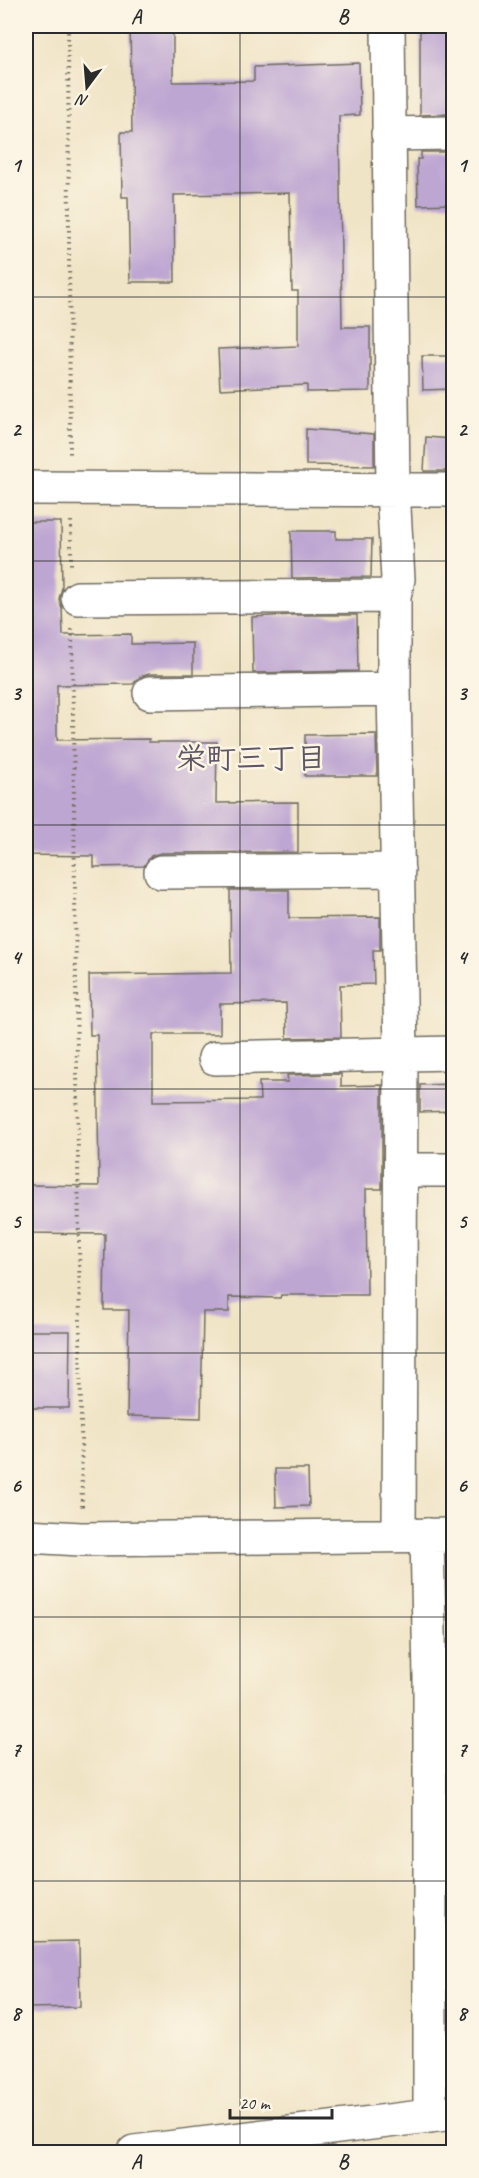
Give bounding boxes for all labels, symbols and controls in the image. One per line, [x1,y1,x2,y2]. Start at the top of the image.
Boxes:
text: A [131,4,143,29]
text: B [338,4,350,29]
north arrow [57,57,117,117]
text: N [73,89,91,111]
text: 1 [12,153,23,178]
text: 1 [458,153,469,178]
text: 2 [12,417,23,442]
text: 2 [458,417,469,442]
text: 3 [12,681,23,706]
text: 3 [458,681,469,706]
district label: 栄町三丁目 [176,739,326,777]
text: 4 [12,945,24,970]
text: 4 [458,945,470,970]
text: 5 [12,1209,23,1234]
text: 5 [458,1209,469,1234]
text: 6 [11,1473,22,1498]
text: 6 [457,1473,468,1498]
text: 7 [12,1737,23,1762]
text: 7 [458,1737,469,1762]
text: 8 [12,2001,24,2026]
text: 8 [458,2001,470,2026]
scale bar [230,2082,332,2120]
text: 20 m [239,2092,272,2114]
text: A [131,2149,143,2174]
text: B [338,2149,350,2174]

